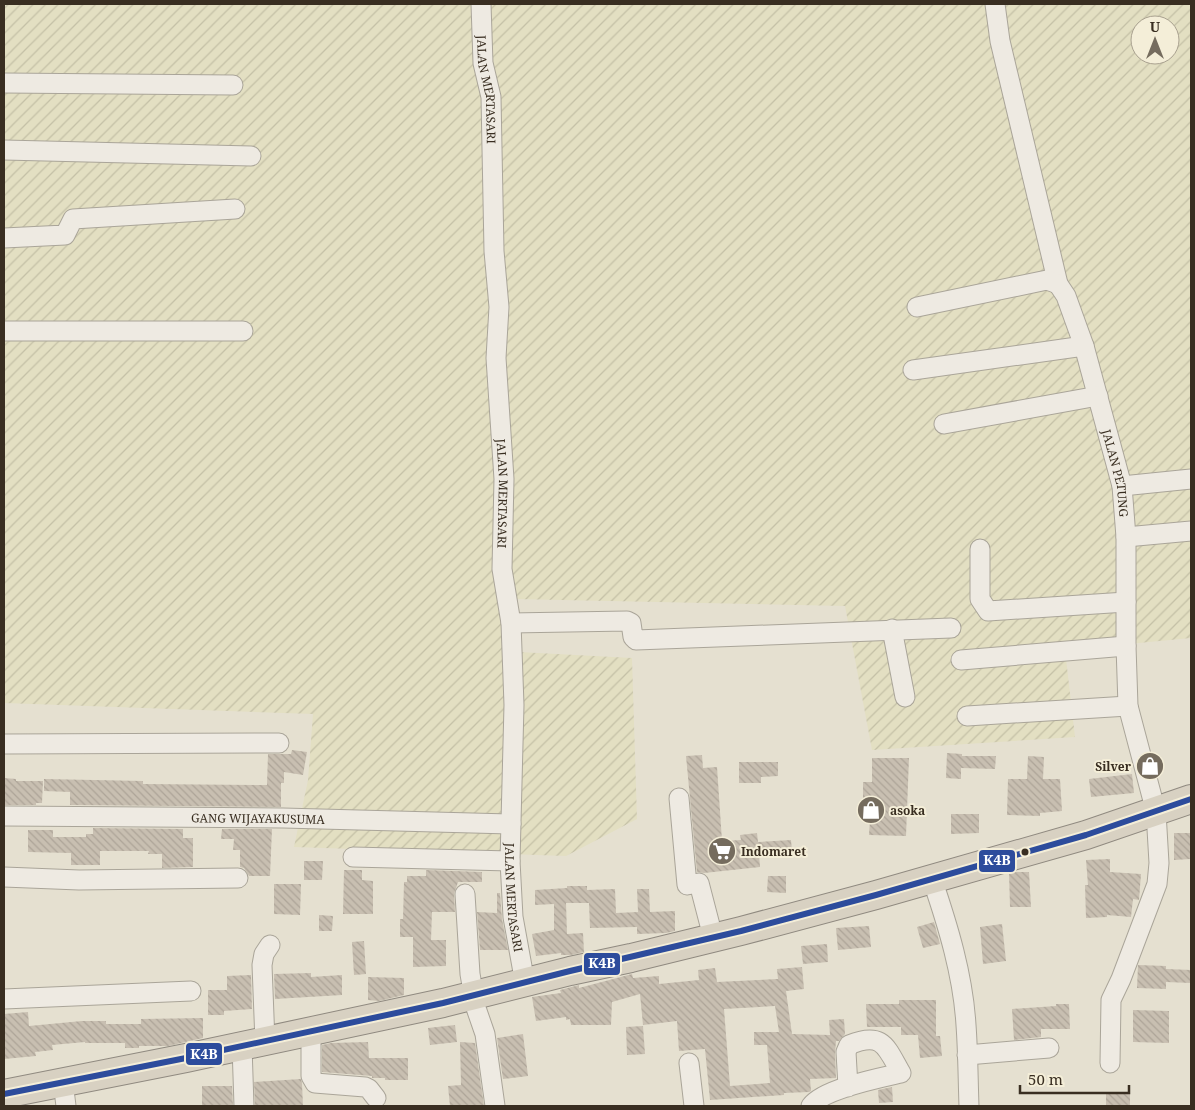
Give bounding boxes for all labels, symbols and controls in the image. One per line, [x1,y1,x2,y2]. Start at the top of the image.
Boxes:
north arrow [1130,15,1180,65]
text: U [1150,17,1161,36]
street label: JALAN MERTASARI [474,34,500,144]
street label: JALAN PETUNG [1098,426,1133,518]
street label: JALAN MERTASARI [493,437,513,548]
shop icon: Silver [1135,751,1165,781]
place label: Silver [1095,758,1132,775]
shop icon: asoka [856,795,886,825]
place label: asoka [890,802,925,819]
street label: GANG WIJAYAKUSUMA [191,809,326,828]
supermarket icon: Indomaret [707,836,737,866]
street label: JALAN MERTASARI [501,842,528,953]
place label: Indomaret [741,843,806,860]
unlabelled marker [1020,847,1030,857]
line badge: K4B [978,849,1016,873]
text: K4B [983,850,1011,869]
line badge: K4B [583,952,621,976]
text: K4B [588,953,616,972]
line badge: K4B [185,1042,223,1066]
text: K4B [190,1044,218,1063]
scale bar [1020,1062,1129,1094]
text: 50 m [1028,1069,1063,1089]

